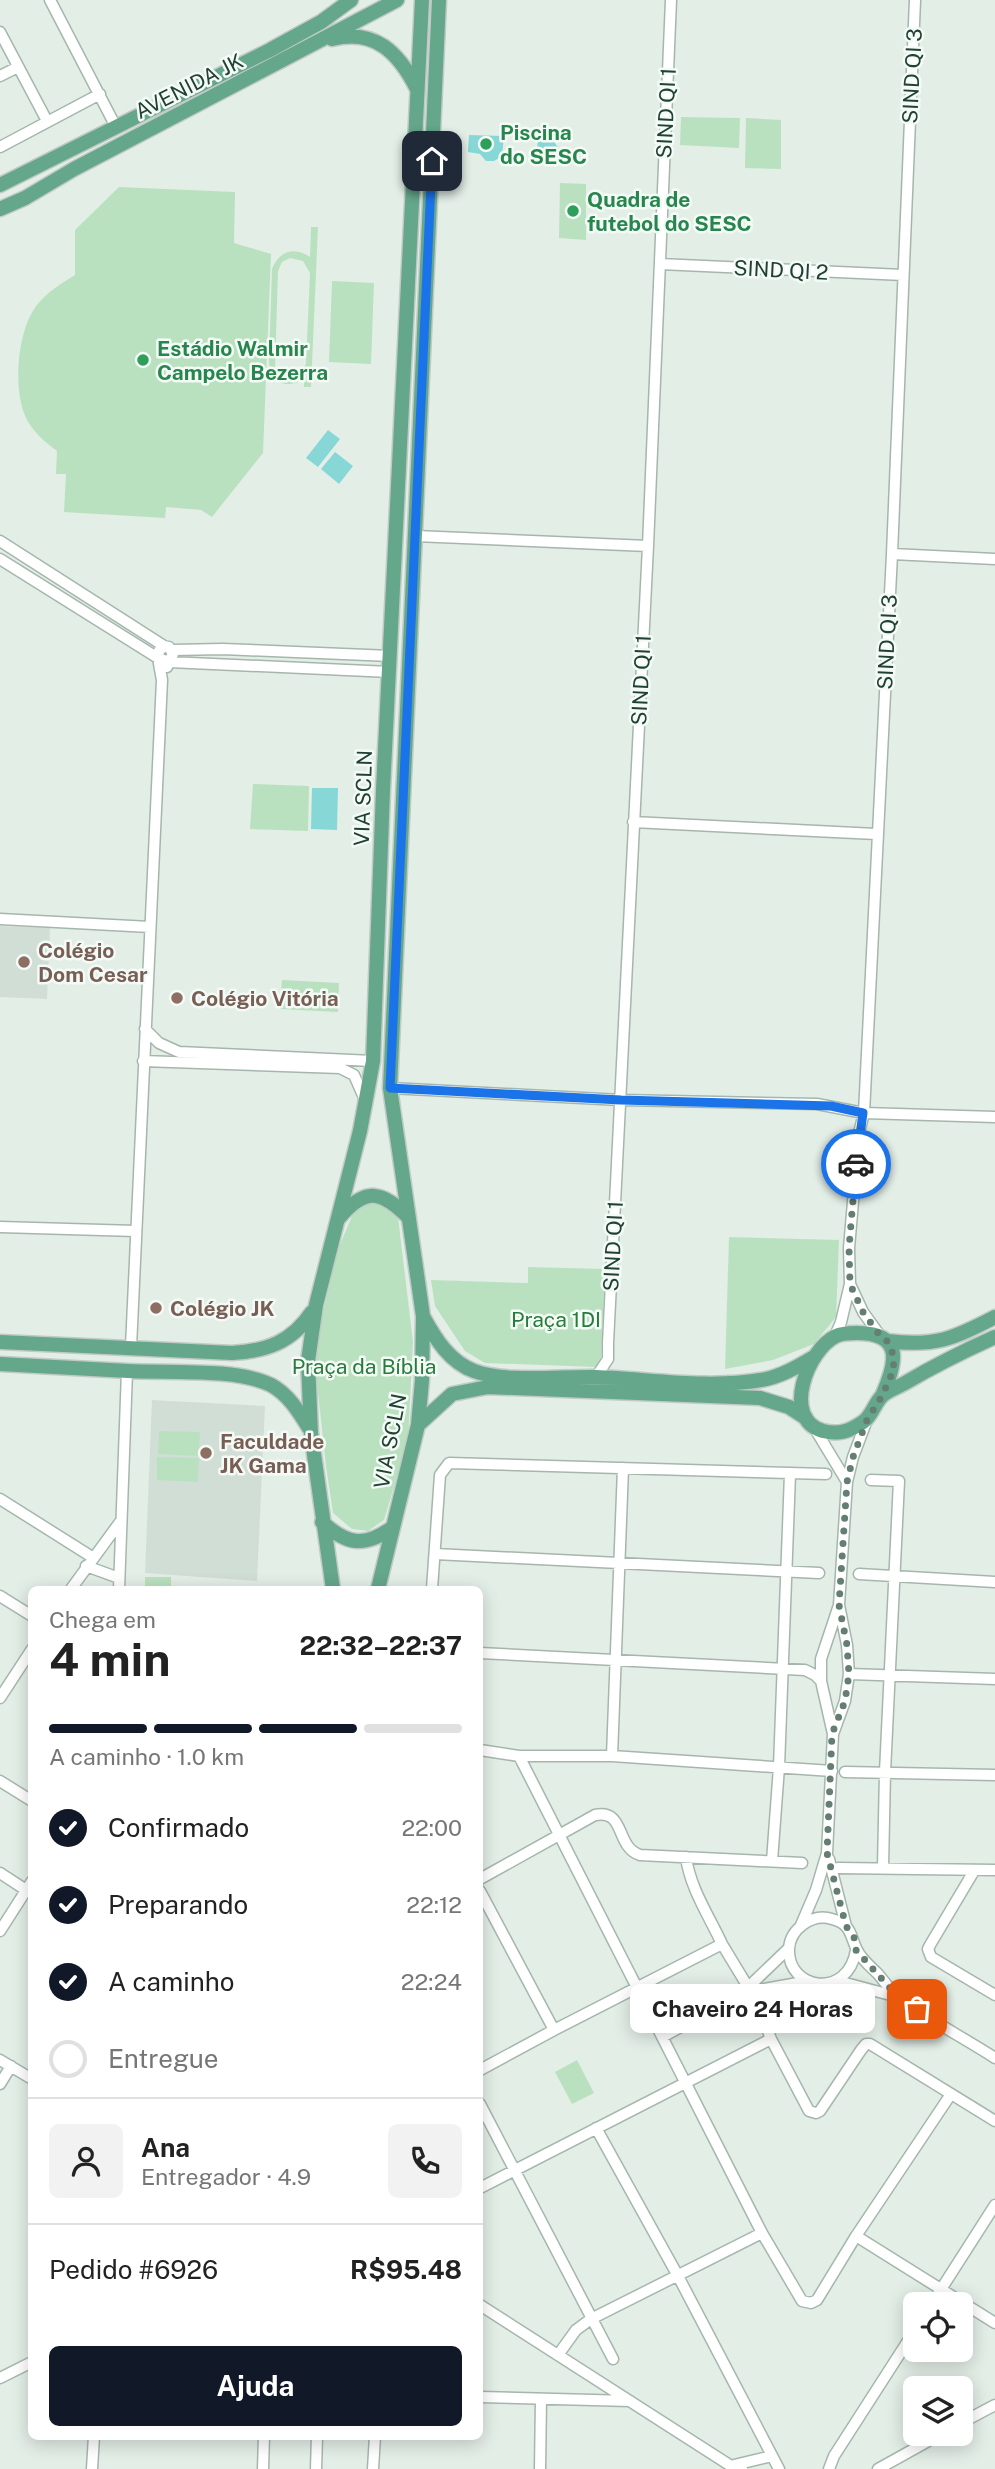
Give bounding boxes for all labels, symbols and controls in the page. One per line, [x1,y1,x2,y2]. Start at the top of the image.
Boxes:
street label: SIND QI 3 [897,28,927,124]
street label: AVENIDA JK [131,48,247,124]
street label: SIND QI 1 [651,67,681,159]
place label: Piscina do SESC [500,120,587,169]
pin [402,131,462,191]
marker: Piscina do SESC [478,136,494,152]
icon: home [413,142,451,180]
place label: Quadra de futebol do SESC [587,187,752,236]
marker: Quadra de futebol do SESC [565,203,581,219]
street label: SIND QI 2 [733,255,829,285]
place label: Estádio Walmir Campelo Bezerra [157,336,328,385]
marker: Estádio Walmir Campelo Bezerra [135,352,151,368]
street label: SIND QI 3 [872,594,902,690]
street label: SIND QI 1 [626,634,656,726]
street label: VIA SCLN [349,749,377,847]
place label: Colégio Dom Cesar [38,938,148,987]
marker: Colégio Dom Cesar [16,954,32,970]
place label: Colégio Vitória [191,986,339,1011]
marker: Colégio Vitória [169,990,185,1006]
courier [821,1129,891,1199]
icon: car [837,1145,875,1183]
street label: SIND QI 1 [598,1200,628,1292]
place label: Colégio JK [170,1296,275,1321]
marker: Colégio JK [148,1300,164,1316]
park label: Praça 1DI [511,1307,601,1332]
park label: Praça da Bíblia [292,1354,436,1379]
street label: VIA SCLN [369,1391,411,1491]
place label: Faculdade JK Gama [220,1429,324,1478]
marker: Faculdade JK Gama [198,1445,214,1461]
text: Chega em [49,1606,156,1633]
text: 22:32–22:37 [300,1630,462,1661]
text: 4 min [49,1632,170,1686]
text: A caminho · 1.0 km [49,1743,244,1770]
icon: check [49,1809,87,1847]
text: Confirmado [108,1812,249,1843]
text: 22:00 [401,1814,462,1841]
icon: check [49,1886,87,1924]
text: Preparando [108,1889,248,1920]
text: 22:12 [406,1891,462,1918]
icon: check [49,1963,87,2001]
text: A caminho [108,1966,235,1997]
text: 22:24 [401,1968,462,1995]
pin [887,1979,947,2039]
callout: Chaveiro 24 Horas [630,1984,875,2034]
icon: bag [898,1990,936,2028]
text: Chaveiro 24 Horas [652,1995,853,2022]
text: Entregue [108,2043,219,2074]
button: person [49,2124,123,2198]
button: phone [388,2124,462,2198]
text: Ana [141,2132,190,2163]
text: Entregador · 4.9 [141,2163,311,2190]
text: Pedido #6926 [49,2254,218,2285]
text: R$95.48 [350,2254,462,2285]
map controls [903,2292,973,2446]
button: locate [903,2292,973,2362]
button: Ajuda [49,2346,462,2426]
button: layers [903,2376,973,2446]

